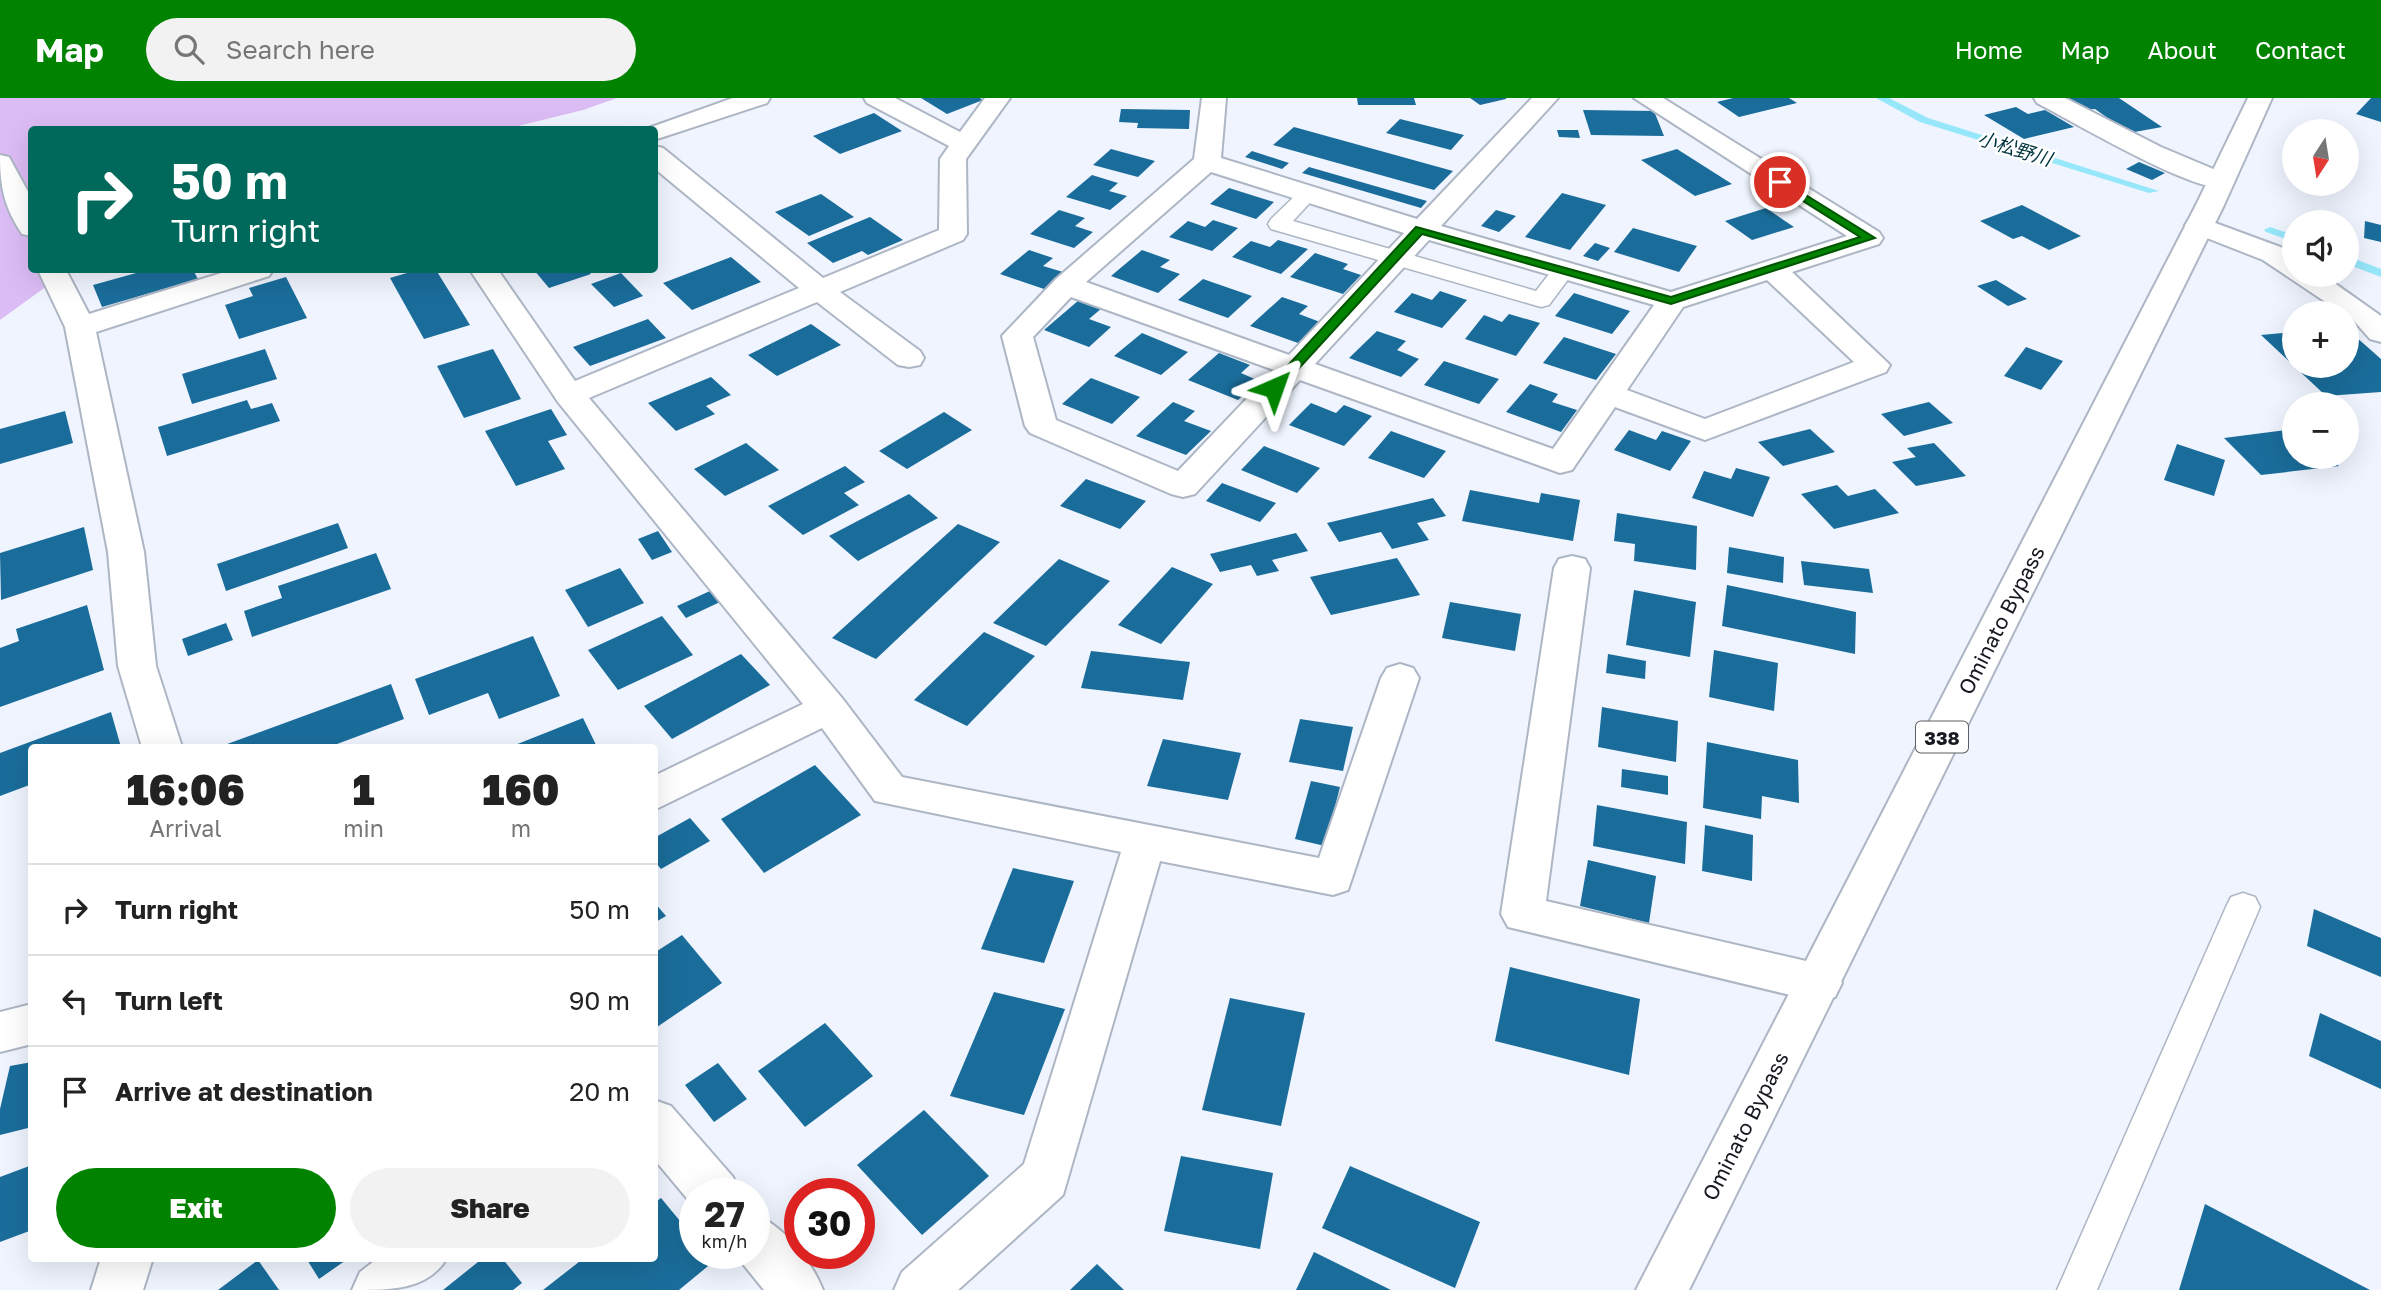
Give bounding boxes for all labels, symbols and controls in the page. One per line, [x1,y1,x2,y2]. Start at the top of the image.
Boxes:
search box [146,18,636,81]
text: Map [35,30,104,69]
icon: search [170,30,208,68]
text: Search here [226,34,375,65]
text: Home [1955,35,2023,64]
text: Map [2061,35,2110,64]
text: About [2148,35,2217,64]
text: Contact [2255,35,2346,64]
north arrow [2282,119,2359,196]
map controls [2282,119,2359,469]
water label: 小松野川 [1975,126,2057,171]
text: 50 m [171,151,288,210]
pin [1750,152,1810,212]
icon: right [56,154,147,245]
icon: arrive [1761,163,1799,201]
button: sound [2282,210,2359,287]
text: Turn right [171,211,320,249]
button: + [2282,301,2359,378]
position arrow [1237,351,1311,425]
button: − [2282,392,2359,469]
street label: Ominato Bypass [1952,541,2050,699]
road number: 338 [1916,722,1968,752]
text: 16:06 [126,764,245,814]
text: 1 [352,764,375,814]
text: 160 [482,764,560,814]
text: Arrival [150,814,222,842]
text: min [343,814,384,842]
text: m [511,814,531,842]
icon: right [56,891,94,929]
text: Turn right [115,894,238,925]
text: 50 m [569,894,630,925]
icon: left [56,982,94,1020]
text: Turn left [115,985,223,1016]
text: 90 m [569,985,630,1016]
street label: Ominato Bypass [1696,1047,1794,1205]
icon: arrive [56,1073,94,1111]
text: Arrive at destination [115,1076,373,1107]
text: 20 m [569,1076,630,1107]
button: Exit [56,1168,336,1248]
button: Share [350,1168,630,1248]
speed limit sign: 30 [784,1178,875,1269]
text: 27 [704,1193,745,1235]
text: km/h [702,1230,747,1252]

